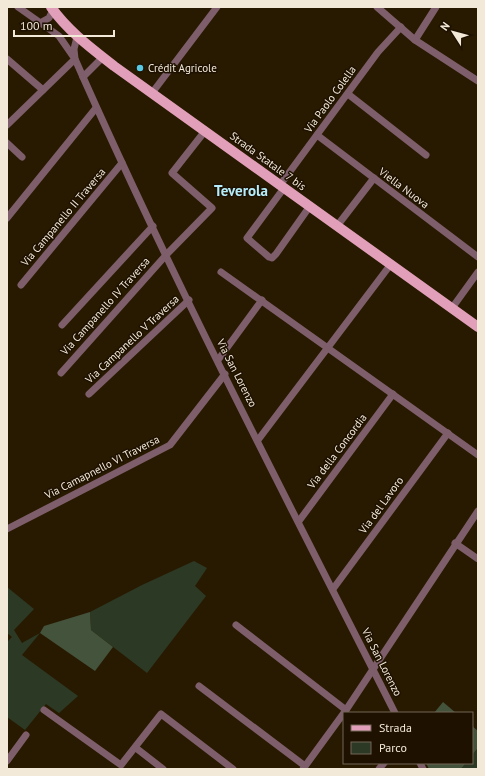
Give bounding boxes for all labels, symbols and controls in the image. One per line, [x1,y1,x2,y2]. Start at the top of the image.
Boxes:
scale bar [14,12,114,38]
north arrow [433,12,473,52]
text: 100 m [20,18,53,33]
text: N [437,19,453,33]
place label: Crédit Agricole [148,61,217,75]
marker: Crédit Agricole [135,63,145,73]
street label: Via Paolo Colella [300,63,359,136]
street label: Strada Statale 7 bis [227,129,309,194]
street label: Viella Nuova [375,164,432,211]
street label: Via Campanello II Traversa [17,165,108,270]
district label: Teverola [214,181,268,200]
street label: Via Campanello IV Traversa [57,254,153,359]
street label: Via Campanello V Traversa [81,292,182,387]
street label: Via San Lorenzo [213,336,260,410]
street label: Via della Concordia [304,411,370,492]
street label: Via Camapnello VI Traversa [41,432,162,502]
street label: Via del Lavoro [355,474,406,537]
street label: Via San Lorenzo [358,625,405,699]
legend [343,712,473,764]
text: Strada [379,720,412,735]
text: Parco [379,740,407,755]

